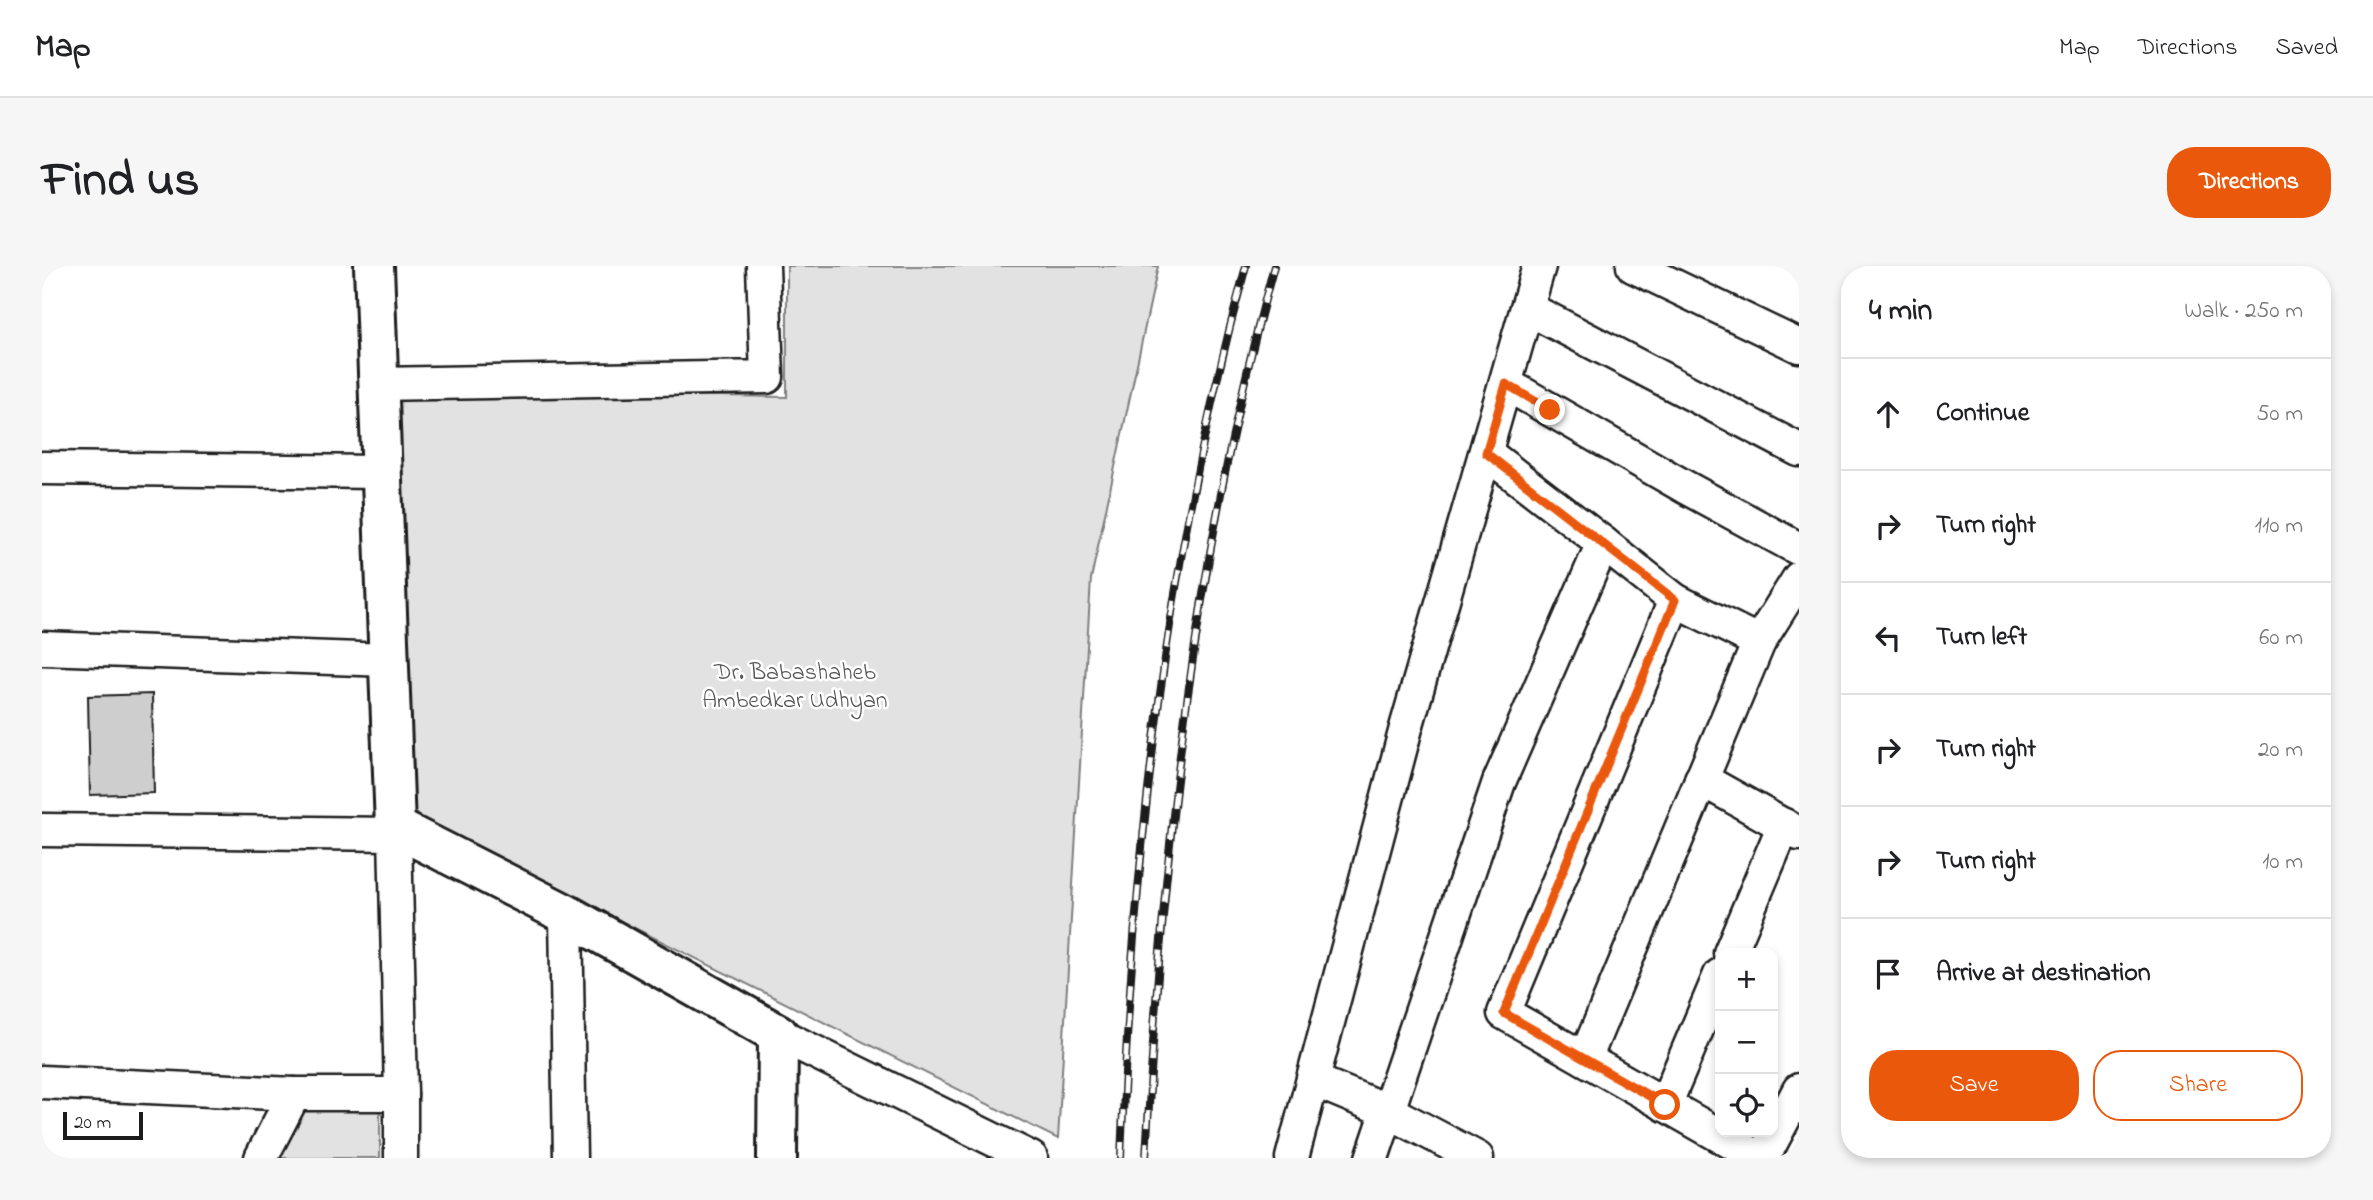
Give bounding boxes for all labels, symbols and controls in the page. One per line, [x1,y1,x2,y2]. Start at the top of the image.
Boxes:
text: Map [35,24,91,72]
text: Map [2059,31,2100,66]
text: Directions [2138,31,2237,66]
text: Saved [2275,31,2338,66]
text: Find us [42,146,199,218]
button: Directions [2167,147,2331,218]
text: 4 min [1869,290,1932,334]
text: Walk · 250 m [2184,295,2303,328]
route end [1534,394,1565,425]
icon: ahead [1869,395,1907,433]
text: Continue [1936,395,2029,433]
text: 50 m [2256,398,2303,431]
icon: right [1869,507,1907,545]
text: Turn right [1936,507,2036,545]
text: 110 m [2255,510,2303,543]
icon: left [1869,619,1907,657]
text: Turn left [1936,619,2027,657]
text: 60 m [2259,622,2303,655]
park label: Dr. Babashaheb Ambedkar Udhyan [702,656,888,720]
icon: right [1869,731,1907,769]
text: Turn right [1936,731,2036,769]
text: 20 m [2258,734,2303,767]
icon: right [1869,843,1907,881]
text: Turn right [1936,843,2036,881]
text: 10 m [2262,846,2303,879]
map controls [1715,948,1778,1137]
button: + [1715,948,1778,1011]
icon: arrive [1869,955,1907,993]
text: Arrive at destination [1936,955,2151,993]
button: − [1715,1011,1778,1074]
button: Save [1869,1050,2079,1121]
button: Share [2093,1050,2303,1121]
button: locate [1715,1074,1778,1137]
route start [1649,1089,1680,1120]
scale bar [63,1109,144,1141]
text: 20 m [74,1110,111,1137]

